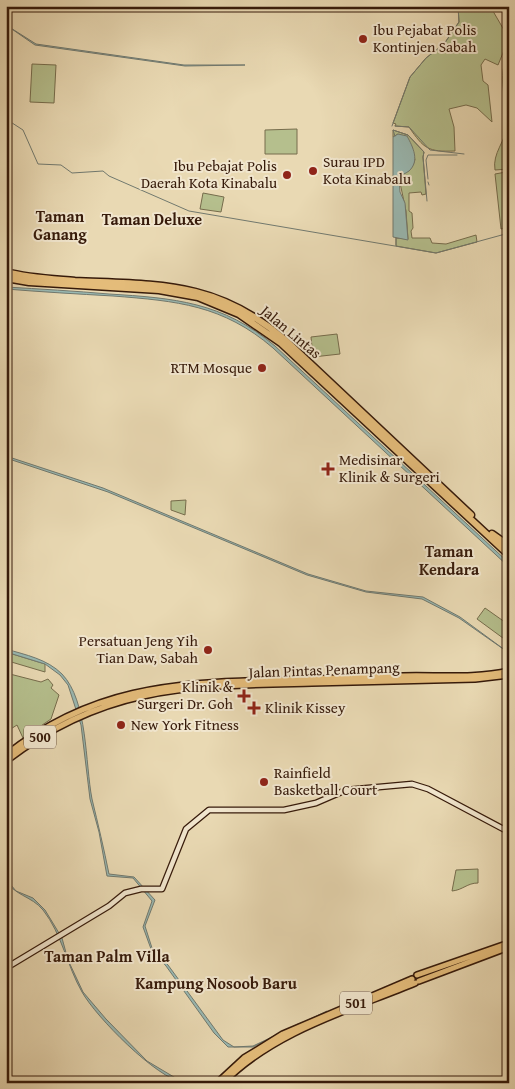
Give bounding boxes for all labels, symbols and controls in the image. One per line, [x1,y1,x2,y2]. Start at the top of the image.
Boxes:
place label: Ibu Pejabat Polis Kontinjen Sabah [373,19,477,57]
marker: Ibu Pejabat Polis Kontinjen Sabah [357,33,369,45]
place label: Surau IPD Kota Kinabalu [323,151,412,189]
place label: Ibu Pebajat Polis Daerah Kota Kinabalu [141,155,278,193]
marker: Surau IPD Kota Kinabalu [307,165,319,177]
marker: Ibu Pebajat Polis Daerah Kota Kinabalu [281,169,293,181]
district label: Taman Ganang [33,204,87,246]
district label: Taman Deluxe [102,207,202,231]
street label: Jalan Lintas [255,299,326,363]
place label: RTM Mosque [171,357,252,378]
marker: RTM Mosque [256,362,268,374]
place label: Medisinar Klinik & Surgeri [339,449,440,487]
marker: Medisinar Klinik & Surgeri [321,462,335,476]
district label: Taman Kendara [419,539,480,581]
place label: Persatuan Jeng Yih Tian Daw, Sabah [79,630,199,668]
marker: Persatuan Jeng Yih Tian Daw, Sabah [202,644,214,656]
street label: Jalan Pintas Penampang [246,656,400,683]
place label: Klinik & Surgeri Dr. Goh [137,676,234,714]
marker: Klinik & Surgeri Dr. Goh [237,689,251,703]
place label: Klinik Kissey [265,697,346,718]
marker: Klinik Kissey [247,701,261,715]
place label: New York Fitness [131,714,239,735]
marker: New York Fitness [115,719,127,731]
road number: 500 [24,726,56,749]
place label: Rainfield Basketball Court [274,762,378,800]
marker: Rainfield Basketball Court [258,776,270,788]
district label: Taman Palm Villa [44,944,171,968]
district label: Kampung Nosoob Baru [135,971,298,995]
road number: 501 [340,991,372,1014]

